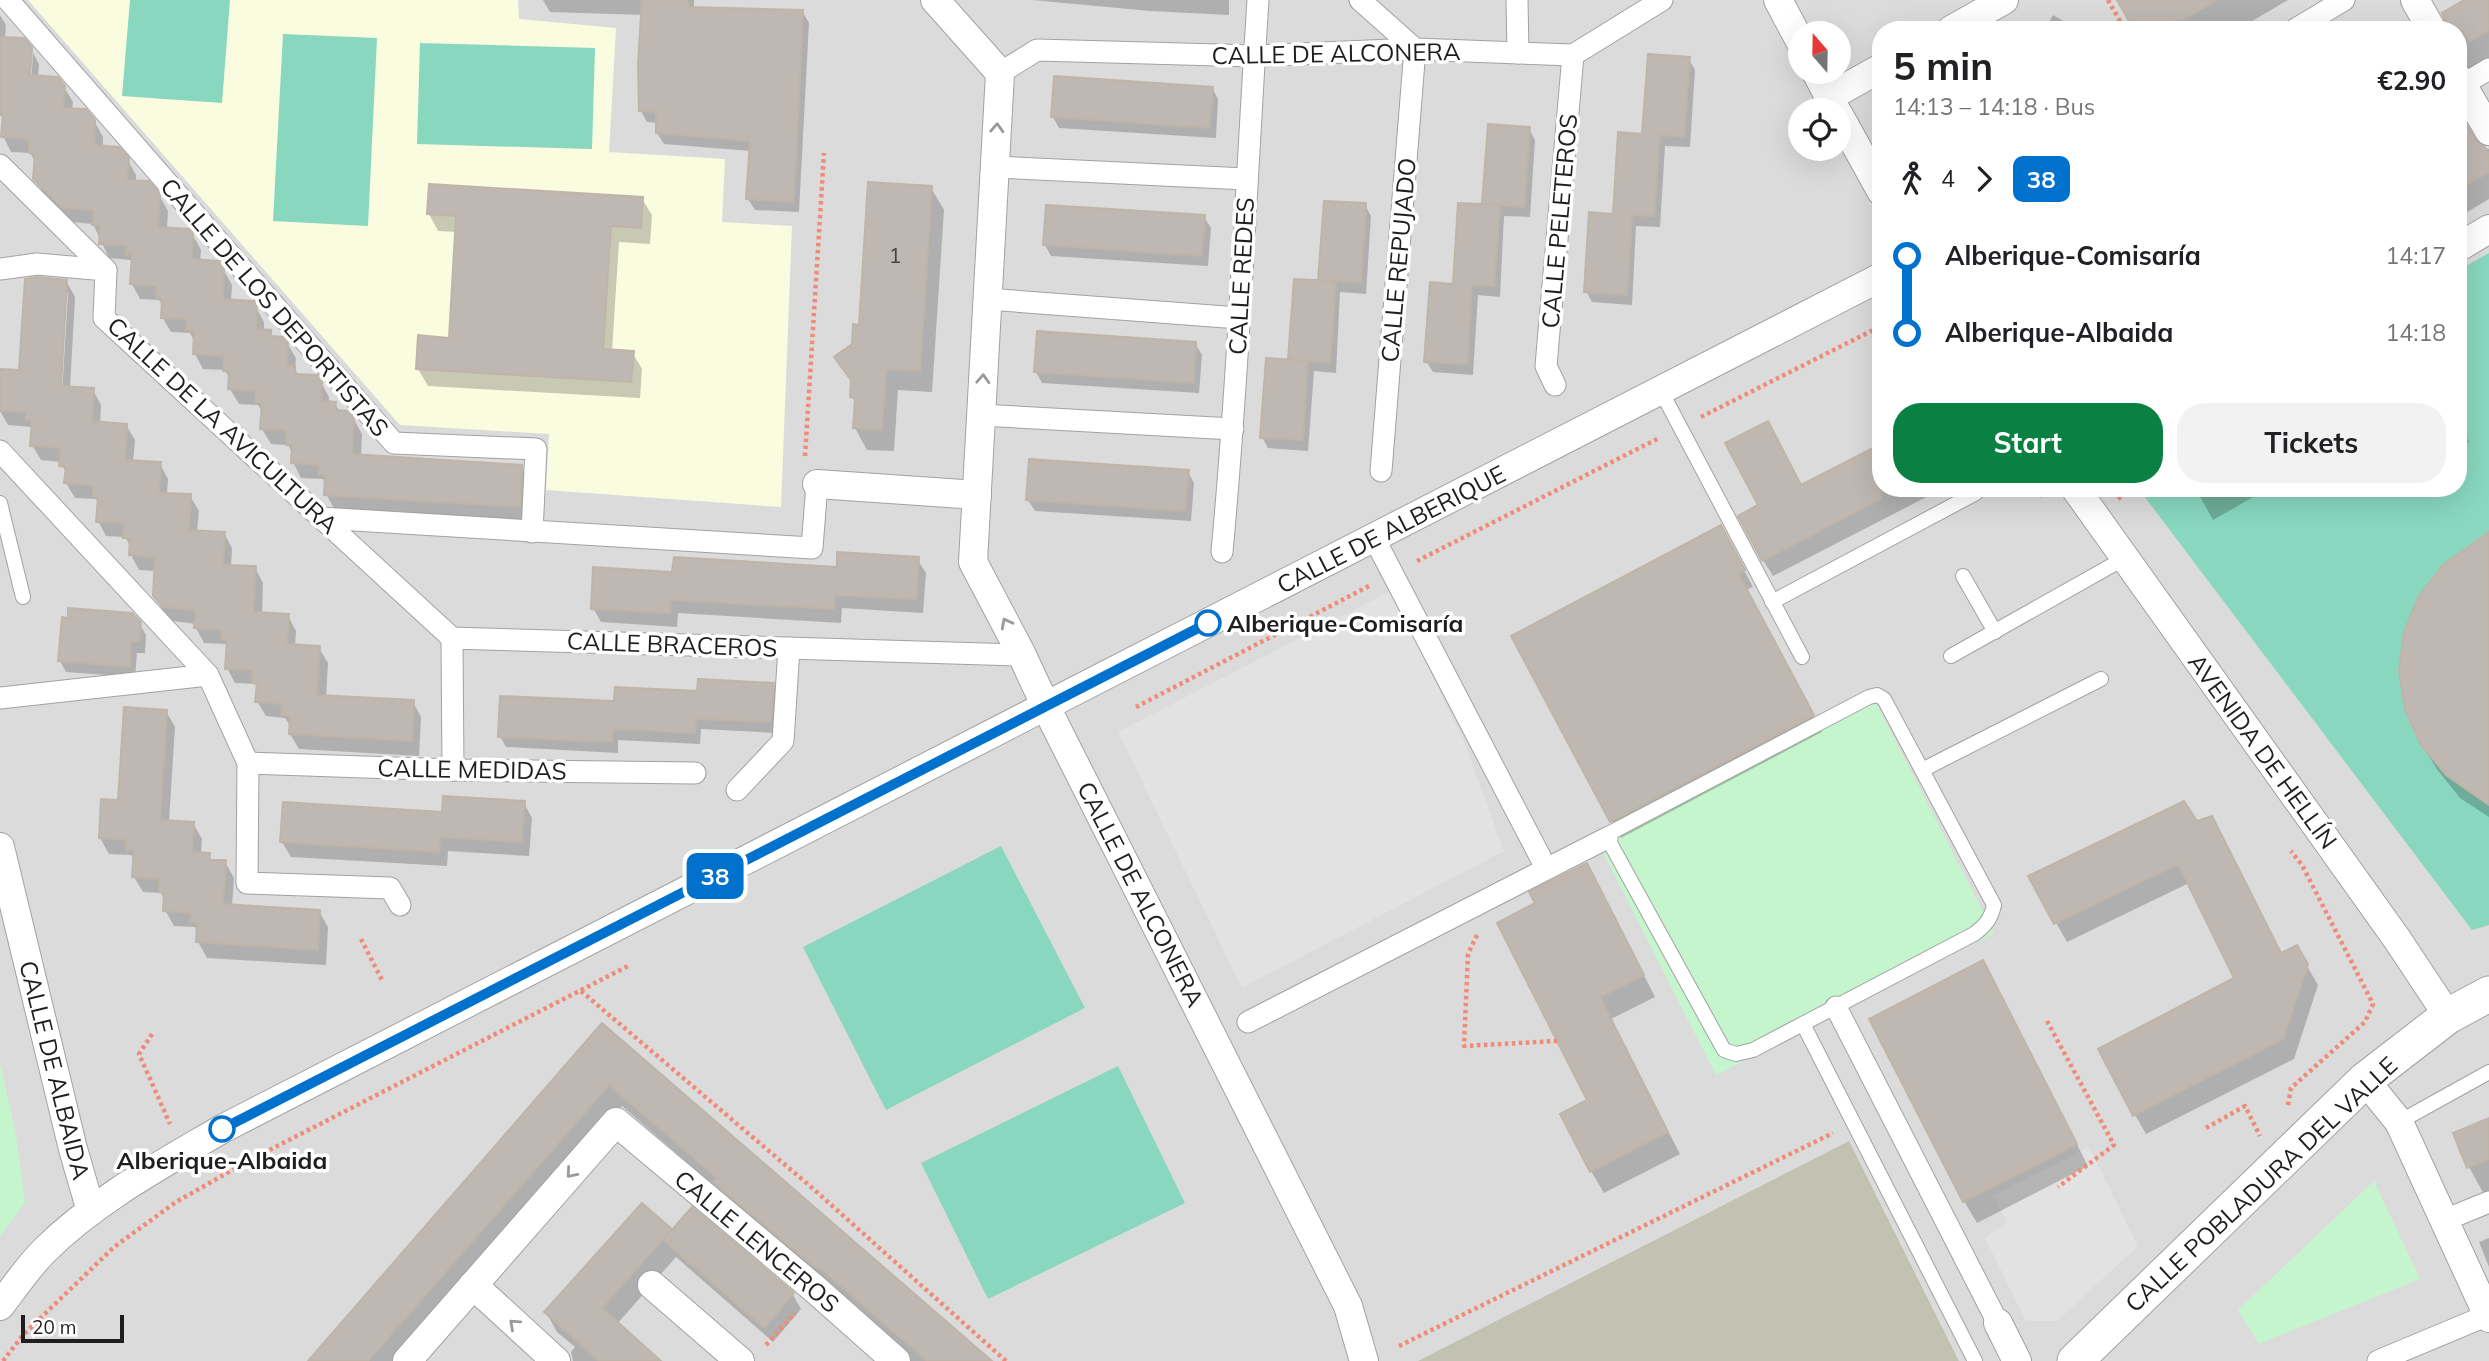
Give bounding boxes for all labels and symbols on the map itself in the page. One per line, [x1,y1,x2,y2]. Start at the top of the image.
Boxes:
north arrow [1788,21,1852,84]
street label: CALLE DE ALCONERA [1211,36,1461,70]
street label: CALLE PELETEROS [1535,112,1583,330]
one-way arrow [989,122,1004,133]
street label: CALLE REPUJADO [1374,156,1422,364]
street label: CALLE DE LOS DEPORTISTAS [154,172,396,442]
street label: CALLE REDES [1222,197,1260,355]
house number: 1 [889,242,901,268]
street label: CALLE DE LA AVICULTURA [102,310,345,540]
one-way arrow [976,374,991,385]
street label: CALLE DE ALBERIQUE [1272,458,1510,600]
place label: Alberique-Comisaría [1227,608,1463,638]
marker: Alberique-Comisaría [1195,610,1221,636]
one-way arrow [1001,618,1014,630]
street label: CALLE BRACEROS [566,625,778,663]
street label: AVENIDA DE HELLÍN [2182,648,2344,854]
street label: CALLE MEDIDAS [377,752,567,786]
street label: CALLE DE ALCONERA [1071,776,1211,1012]
line badge: 38 [684,853,746,899]
street label: CALLE DE ALBAIDA [13,957,97,1183]
street label: CALLE POBLADURA DEL VALLE [2119,1050,2403,1318]
marker: Alberique-Albaida [209,1116,235,1142]
place label: Alberique-Albaida [117,1145,327,1175]
street label: CALLE LENCEROS [669,1163,845,1319]
one-way arrow [567,1165,579,1178]
scale bar [21,1312,124,1344]
one-way arrow [509,1319,522,1332]

